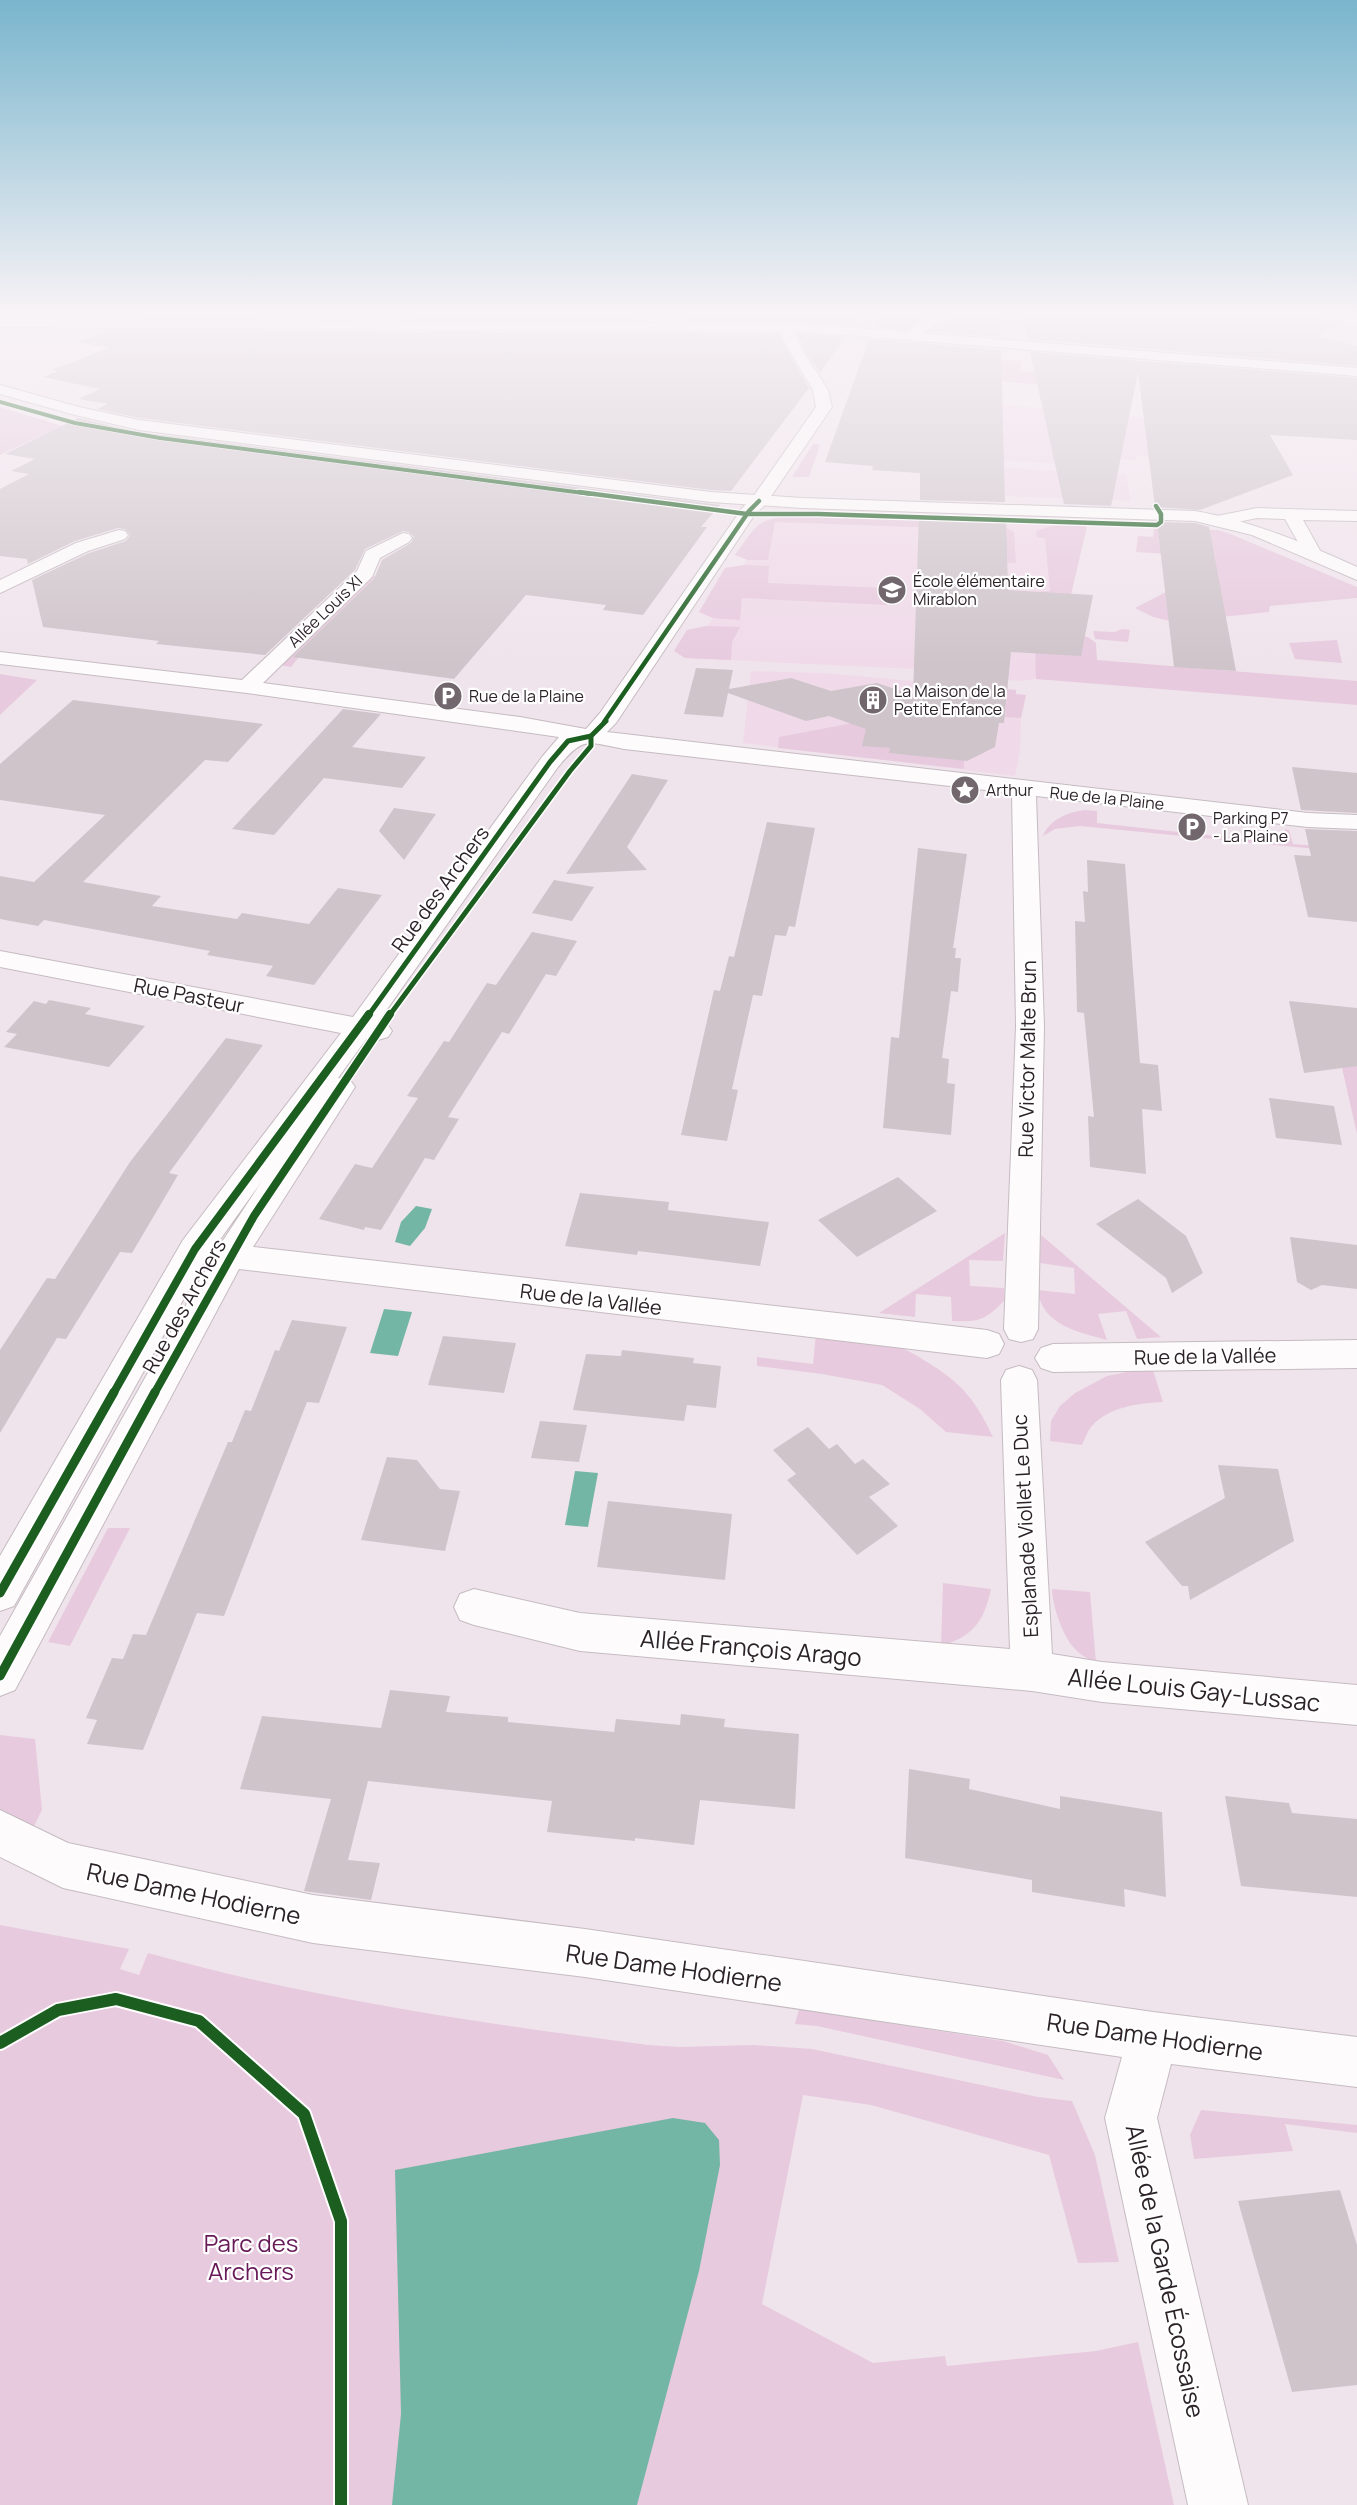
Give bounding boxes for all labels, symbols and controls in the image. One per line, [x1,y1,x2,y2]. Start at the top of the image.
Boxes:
street label: Allée Louis XI [283,570,367,652]
place label: École élémentaire Mirablon [913,570,1045,610]
school or university icon: École élémentaire Mirablon [876,574,908,606]
parking icon: Rue de la Plaine [432,680,464,712]
place label: La Maison de la Petite Enfance [894,680,1006,720]
building icon: La Maison de la Petite Enfance [857,684,889,716]
place label: Rue de la Plaine [469,685,584,707]
place icon: Arthur [949,774,981,806]
place label: Arthur [986,779,1033,801]
street label: Rue de la Plaine [1049,781,1165,815]
place label: Parking P7 - La Plaine [1213,807,1289,847]
parking icon: Parking P7 - La Plaine [1176,811,1208,843]
street label: Rue des Archers [385,820,495,958]
street label: Rue Victor Malte Brun [1012,960,1042,1158]
street label: Rue Pasteur [132,971,246,1019]
street label: Rue des Archers [136,1234,232,1378]
street label: Rue de la Vallée [519,1277,663,1321]
street label: Rue de la Vallée [1134,1341,1276,1371]
street label: Esplanade Viollet Le Duc [1006,1414,1044,1638]
street label: Allée François Arago [639,1621,863,1673]
street label: Allée Louis Gay-Lussac [1066,1659,1322,1719]
street label: Rue Dame Hodierne [84,1854,304,1932]
street label: Rue Dame Hodierne [564,1935,784,1999]
street label: Rue Dame Hodierne [1045,2004,1265,2068]
street label: Allée de la Garde Écossaise [1119,2121,1213,2421]
park label: Parc des Archers [204,2226,298,2287]

